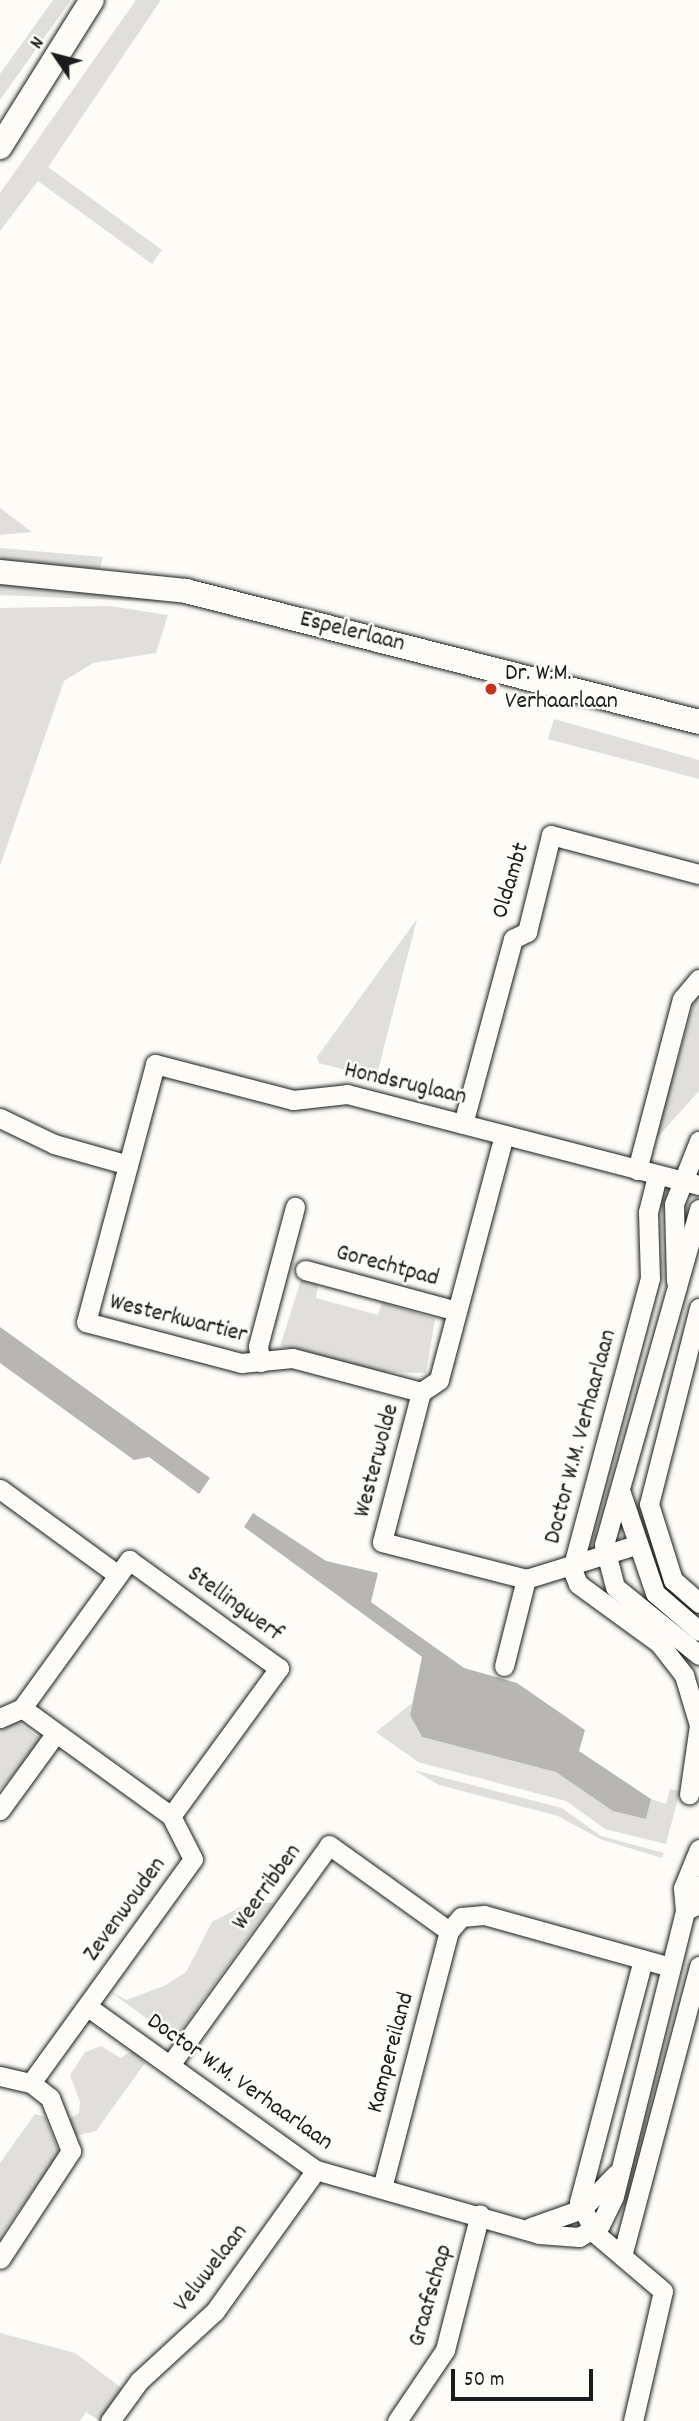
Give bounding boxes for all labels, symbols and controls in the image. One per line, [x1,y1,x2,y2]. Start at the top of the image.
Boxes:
north arrow [21,21,91,91]
text: N [25,32,52,55]
street label: Espelerlaan [297,606,407,660]
place label: Dr. W.M. Verhaarlaan [505,661,618,717]
marker: Dr. W.M. Verhaarlaan [483,681,499,697]
street label: Oldambt [487,840,537,922]
street label: Hondsruglaan [341,1057,469,1113]
street label: Gorechtpad [332,1239,442,1295]
street label: Westerkwartier [106,1289,250,1351]
street label: Doctor W.M. Verhaarlaan [540,1327,624,1547]
street label: Westerwolde [349,1401,407,1521]
street label: Stellingwerf [181,1561,287,1649]
street label: Weerribben [227,1839,309,1937]
street label: Zevenwouden [78,1852,174,1968]
street label: Kampereiland [362,1990,422,2116]
street label: Doctor W.M. Verhaarlaan [140,2008,338,2158]
street label: Veluwelaan [169,2219,255,2319]
street label: Graafschap [404,2242,460,2350]
scale bar [454,2354,596,2398]
text: 50 m [464,2366,504,2396]

